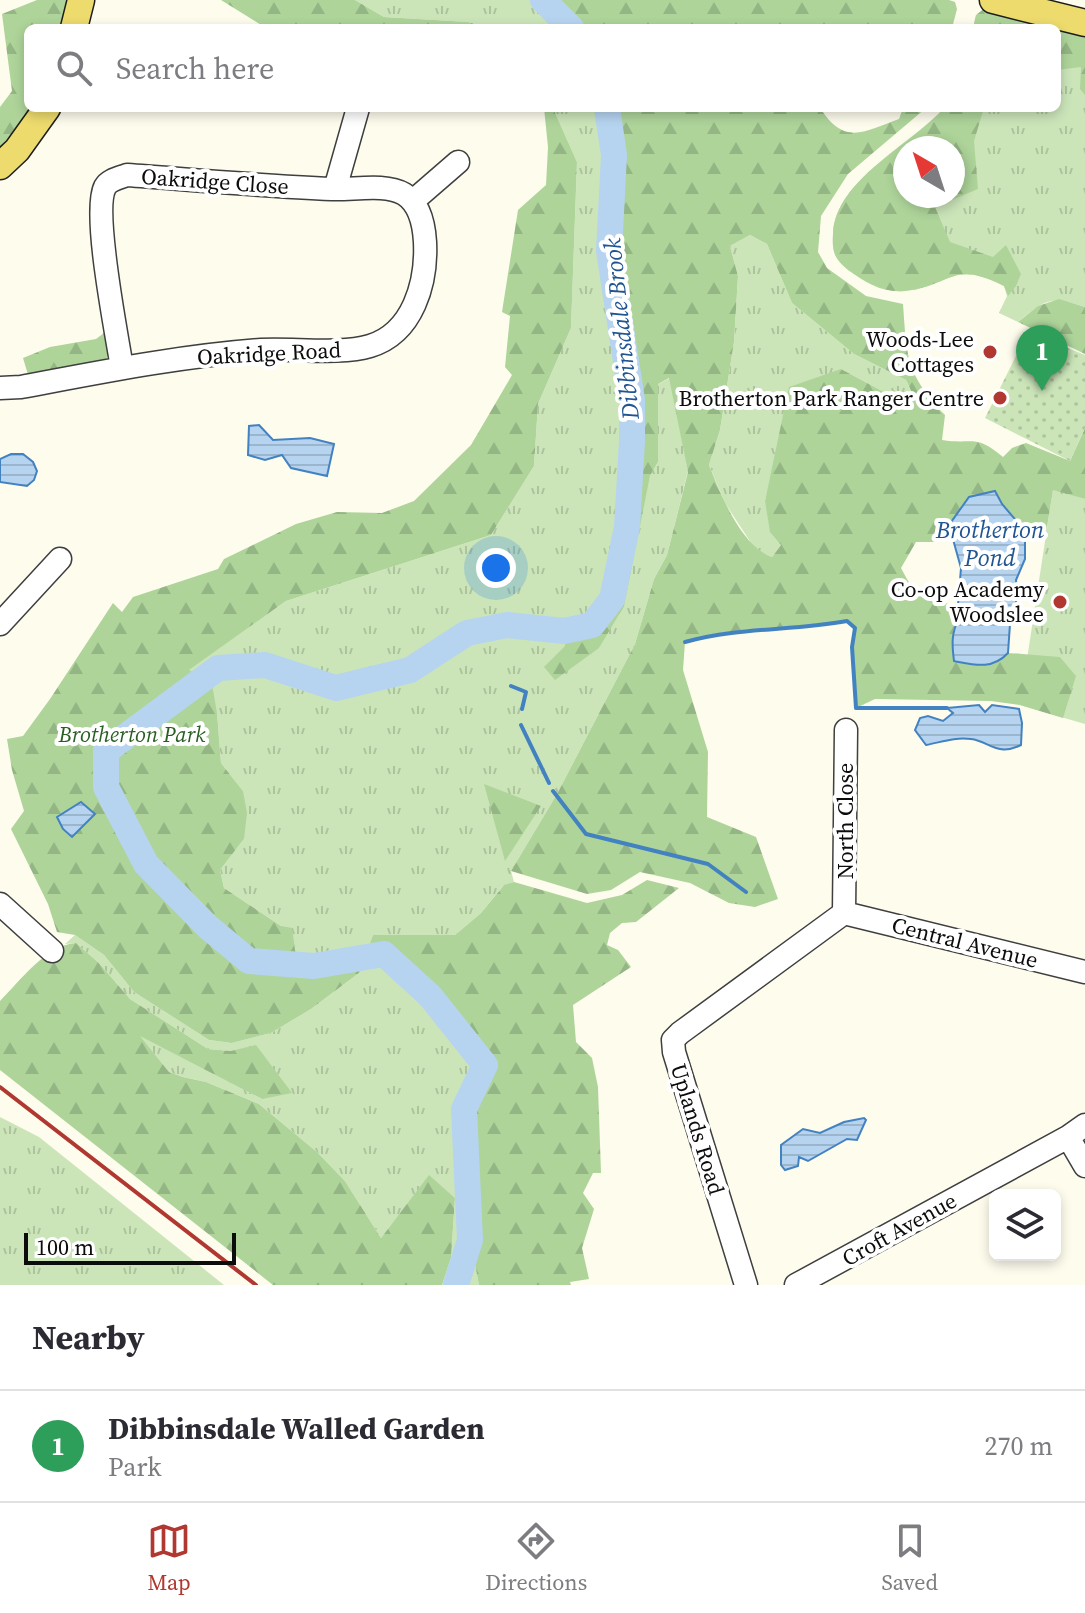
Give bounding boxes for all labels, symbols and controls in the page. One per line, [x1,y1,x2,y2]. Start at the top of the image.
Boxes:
search box [24,24,1061,112]
icon: search [52,46,96,90]
text: Search here [116,48,274,89]
north arrow [893,136,965,208]
street label: Oakridge Close [140,161,290,201]
water label: Dibbinsdale Brook [595,236,647,422]
place label: Woods-Lee Cottages [866,324,974,379]
pin: 1 [1016,325,1068,391]
street label: Oakridge Road [196,334,342,372]
marker: Woods-Lee Cottages [981,343,999,361]
place label: Brotherton Park Ranger Centre [679,383,984,413]
marker: Brotherton Park Ranger Centre [991,389,1009,407]
water label: Brotherton Pond [935,513,1045,574]
your location [476,548,516,588]
place label: Co-op Academy Woodslee [891,574,1045,629]
marker: Co-op Academy Woodslee [1051,593,1069,611]
park label: Brotherton Park [58,719,206,749]
street label: North Close [830,763,860,879]
street label: Central Avenue [889,909,1041,975]
street label: Uplands Road [664,1060,732,1199]
street label: Croft Avenue [836,1185,962,1273]
map controls [989,1189,1061,1261]
button: layers [989,1189,1061,1261]
scale bar [24,1229,236,1265]
text: 100 m [36,1232,94,1262]
text: Nearby [32,1314,145,1360]
text: Dibbinsdale Walled Garden [108,1408,485,1449]
text: 1 [51,1428,65,1464]
text: 270 m [985,1428,1053,1464]
text: Park [108,1449,161,1485]
tab: Map [147,1519,191,1597]
tab: Directions [485,1519,587,1597]
tab: Saved [881,1519,938,1597]

